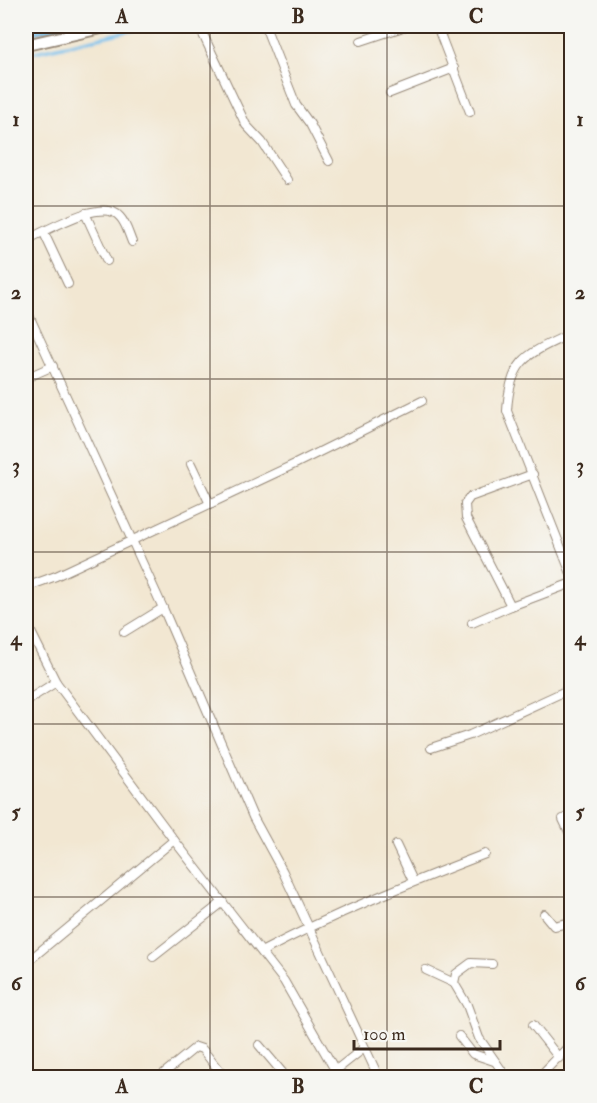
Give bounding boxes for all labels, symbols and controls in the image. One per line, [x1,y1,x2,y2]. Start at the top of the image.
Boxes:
text: A [115,4,129,29]
text: B [291,4,305,29]
text: C [469,4,483,29]
text: 1 [12,107,20,132]
text: 1 [576,107,584,132]
text: 2 [11,280,21,305]
text: 2 [575,280,585,305]
text: 3 [12,453,20,478]
text: 3 [576,453,584,478]
text: 4 [10,626,23,651]
text: 4 [574,626,587,651]
text: 5 [12,799,22,824]
text: 5 [576,799,586,824]
text: 6 [11,971,23,996]
text: 6 [575,971,587,996]
scale bar [354,1013,500,1051]
text: 100 m [363,1023,406,1046]
text: A [115,1074,129,1099]
text: B [291,1074,305,1099]
text: C [469,1074,483,1099]

